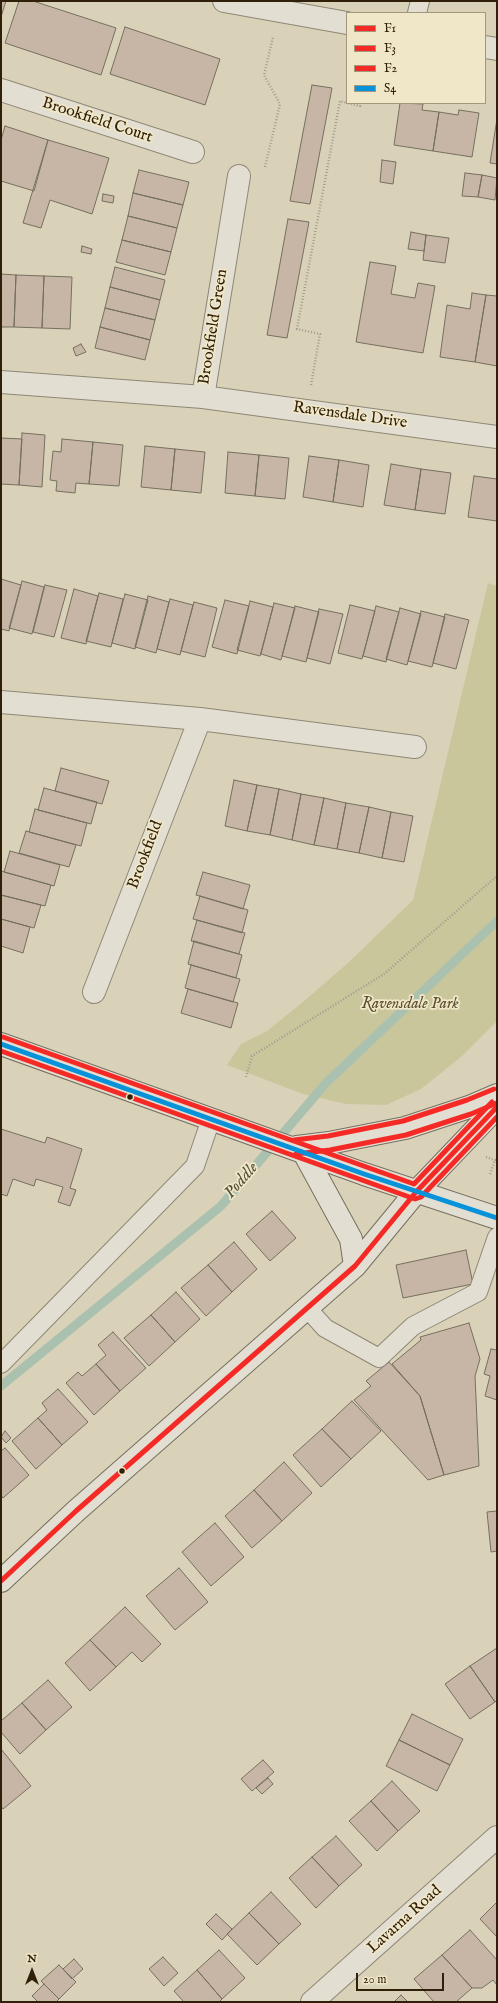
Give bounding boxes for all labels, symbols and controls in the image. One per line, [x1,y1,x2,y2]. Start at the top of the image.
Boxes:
legend [346,12,486,104]
text: F1 [384,21,396,36]
text: F3 [384,41,396,56]
text: F2 [384,61,397,76]
text: S4 [384,81,396,96]
street label: Brookfield Court [39,94,155,148]
street label: Brookfield Green [195,268,233,386]
street label: Ravensdale Drive [292,398,408,434]
street label: Brookfield [124,818,168,892]
park label: Ravensdale Park [361,995,459,1015]
unlabelled marker [125,1092,135,1102]
water label: Poddle [221,1159,263,1203]
unlabelled marker [117,1466,127,1476]
street label: Lavarna Road [364,1882,446,1958]
north arrow [12,1951,52,1991]
text: N [27,1952,37,1966]
scale bar [358,1965,446,1991]
text: 20 m [363,1972,386,1987]

